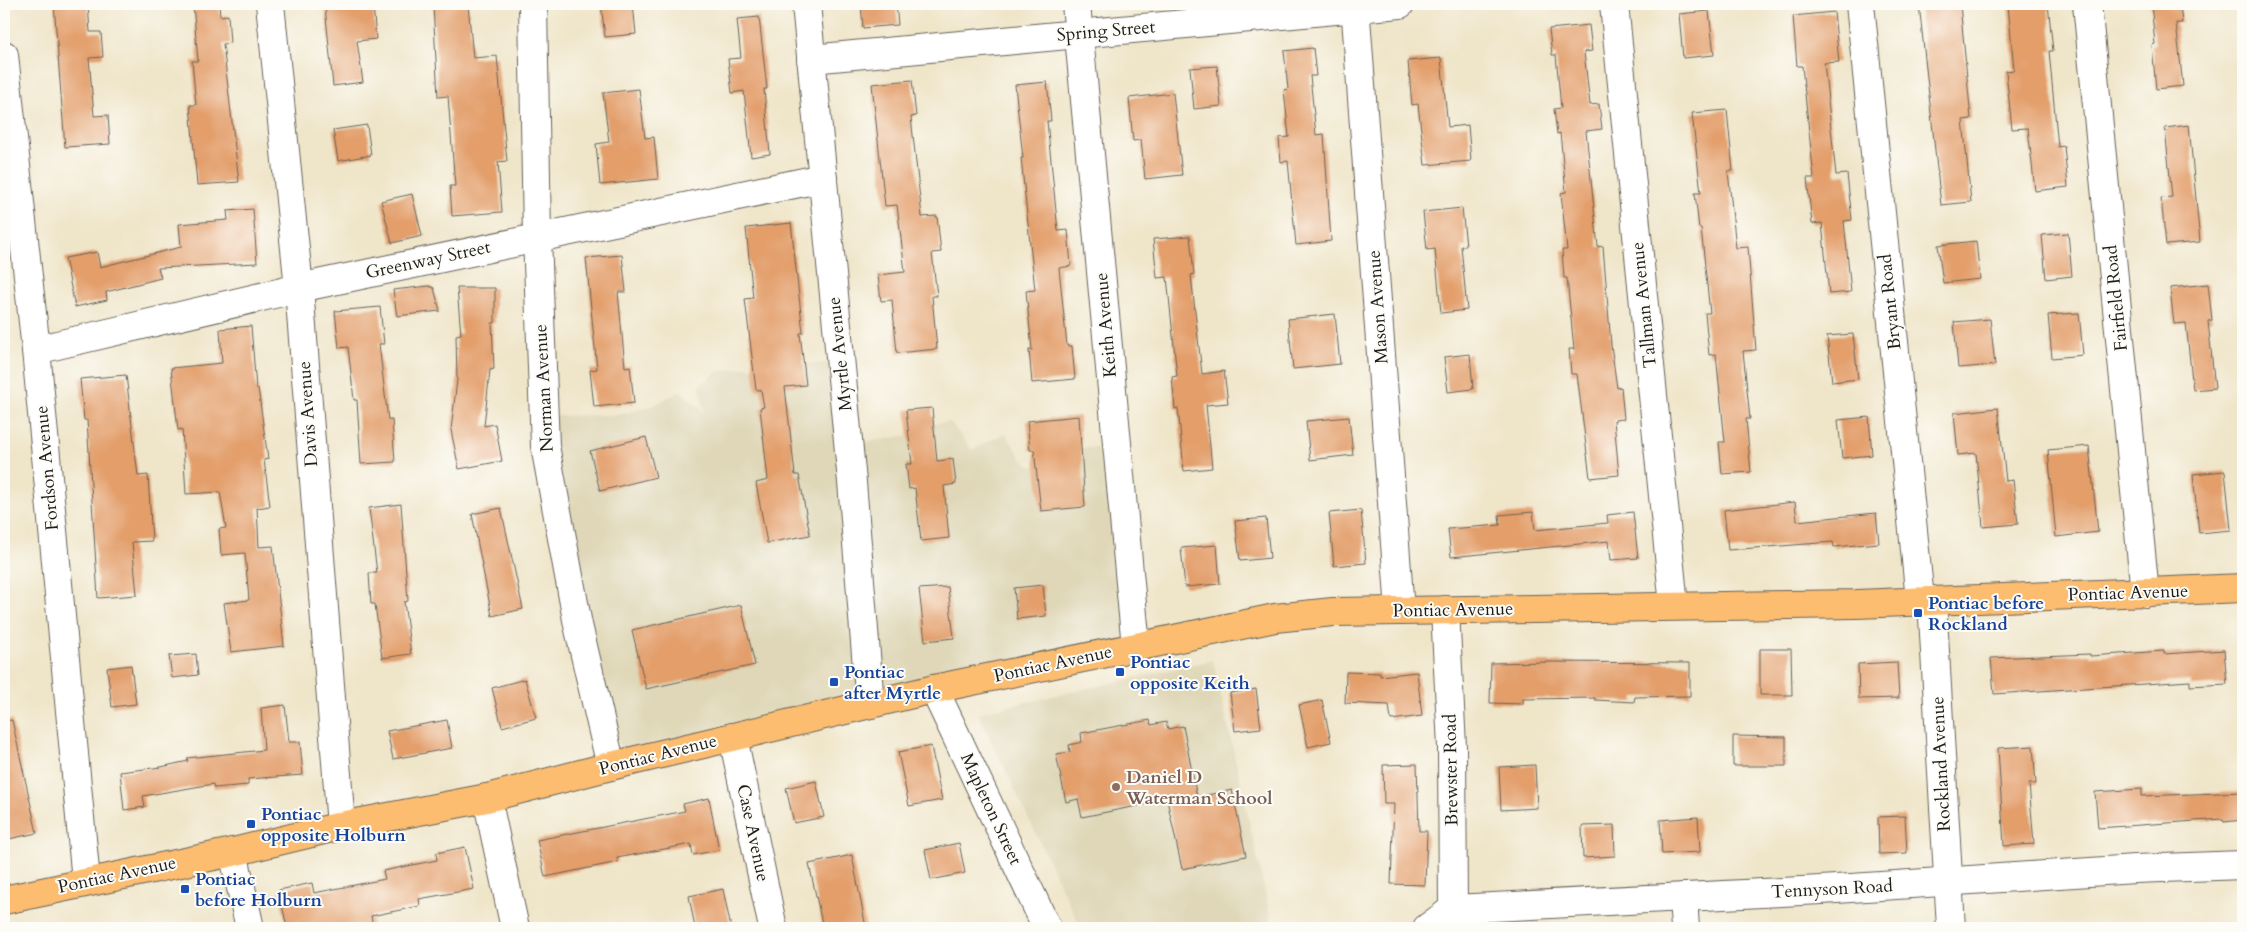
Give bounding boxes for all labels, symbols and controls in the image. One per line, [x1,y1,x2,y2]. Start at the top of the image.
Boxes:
street label: Spring Street [1056,14,1157,48]
street label: Greenway Street [363,234,493,285]
street label: Tallman Avenue [1625,241,1663,369]
street label: Fairfield Road [2098,243,2134,352]
street label: Mason Avenue [1362,249,1394,365]
street label: Bryant Road [1872,252,1907,351]
street label: Keith Avenue [1089,271,1123,379]
street label: Myrtle Avenue [822,296,858,412]
street label: Norman Avenue [528,323,560,453]
street label: Davis Avenue [292,360,324,468]
street label: Fordson Avenue [29,404,65,532]
street label: Pontiac Avenue [2067,578,2189,608]
place label: Pontiac before Rockland [1928,591,2044,637]
street label: Pontiac Avenue [1393,596,1513,624]
marker: Pontiac before Rockland [1912,607,1924,619]
street label: Pontiac Avenue [991,639,1115,689]
place label: Pontiac opposite Keith [1130,650,1250,696]
place label: Pontiac after Myrtle [844,660,941,706]
marker: Pontiac opposite Keith [1114,666,1126,678]
marker: Pontiac after Myrtle [828,676,840,688]
street label: Rockland Avenue [1925,696,1957,832]
street label: Brewster Road [1438,713,1464,826]
street label: Pontiac Avenue [596,728,720,782]
street label: Mapleton Street [954,749,1028,869]
place label: Daniel D Waterman School [1125,765,1273,811]
marker: Daniel D Waterman School [1110,781,1122,793]
street label: Case Avenue [730,782,776,884]
place label: Pontiac opposite Holburn [261,802,406,848]
marker: Pontiac opposite Holburn [245,818,257,830]
street label: Pontiac Avenue [55,850,179,900]
place label: Pontiac before Holburn [195,867,322,913]
street label: Tennyson Road [1771,873,1894,905]
marker: Pontiac before Holburn [179,883,191,895]

